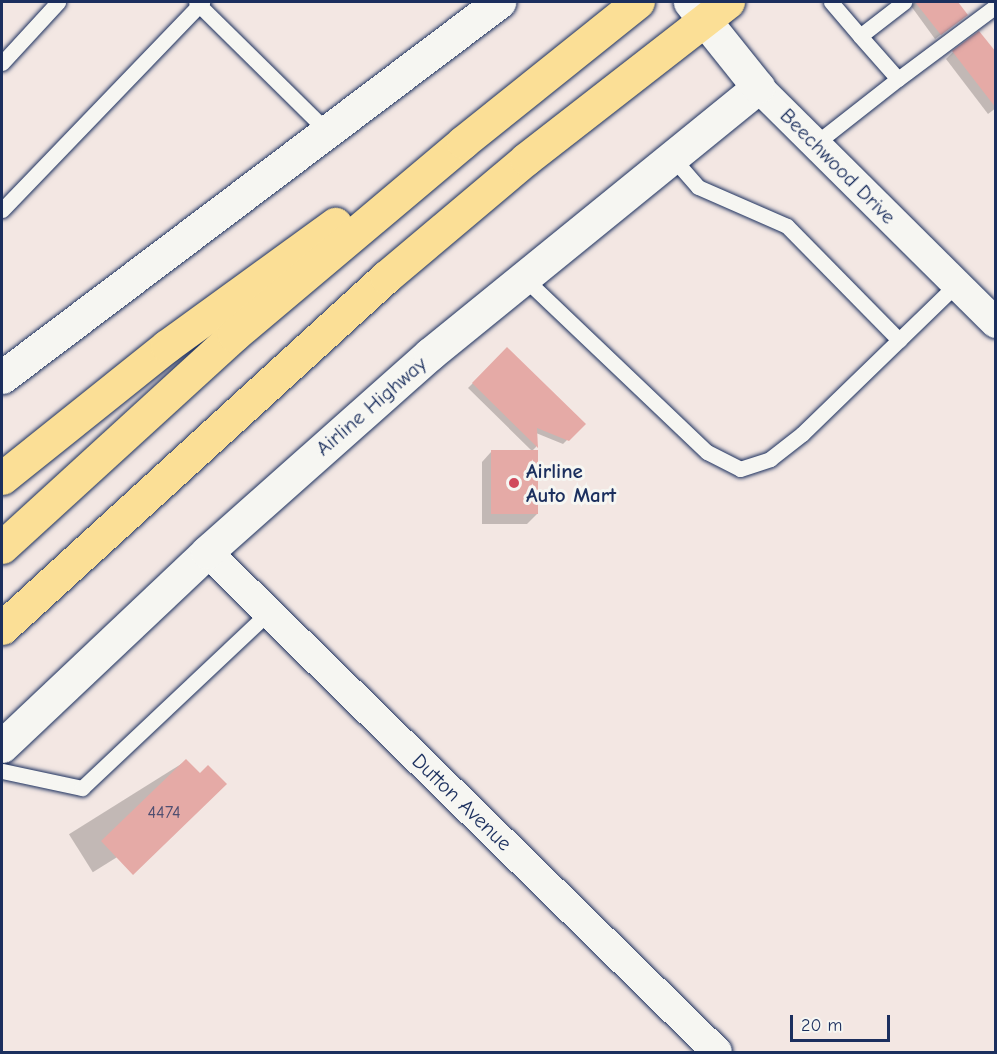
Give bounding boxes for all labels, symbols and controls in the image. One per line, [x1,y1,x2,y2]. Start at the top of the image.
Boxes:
street label: Beechwood Drive [775,103,901,229]
street label: Airline Highway [310,351,432,461]
place label: Airline Auto Mart [526,458,616,508]
marker: Airline Auto Mart [507,476,521,490]
street label: Dutton Avenue [407,748,517,856]
house number: 4474 [147,802,181,824]
scale bar [793,1003,894,1041]
text: 20 m [801,1015,842,1036]

